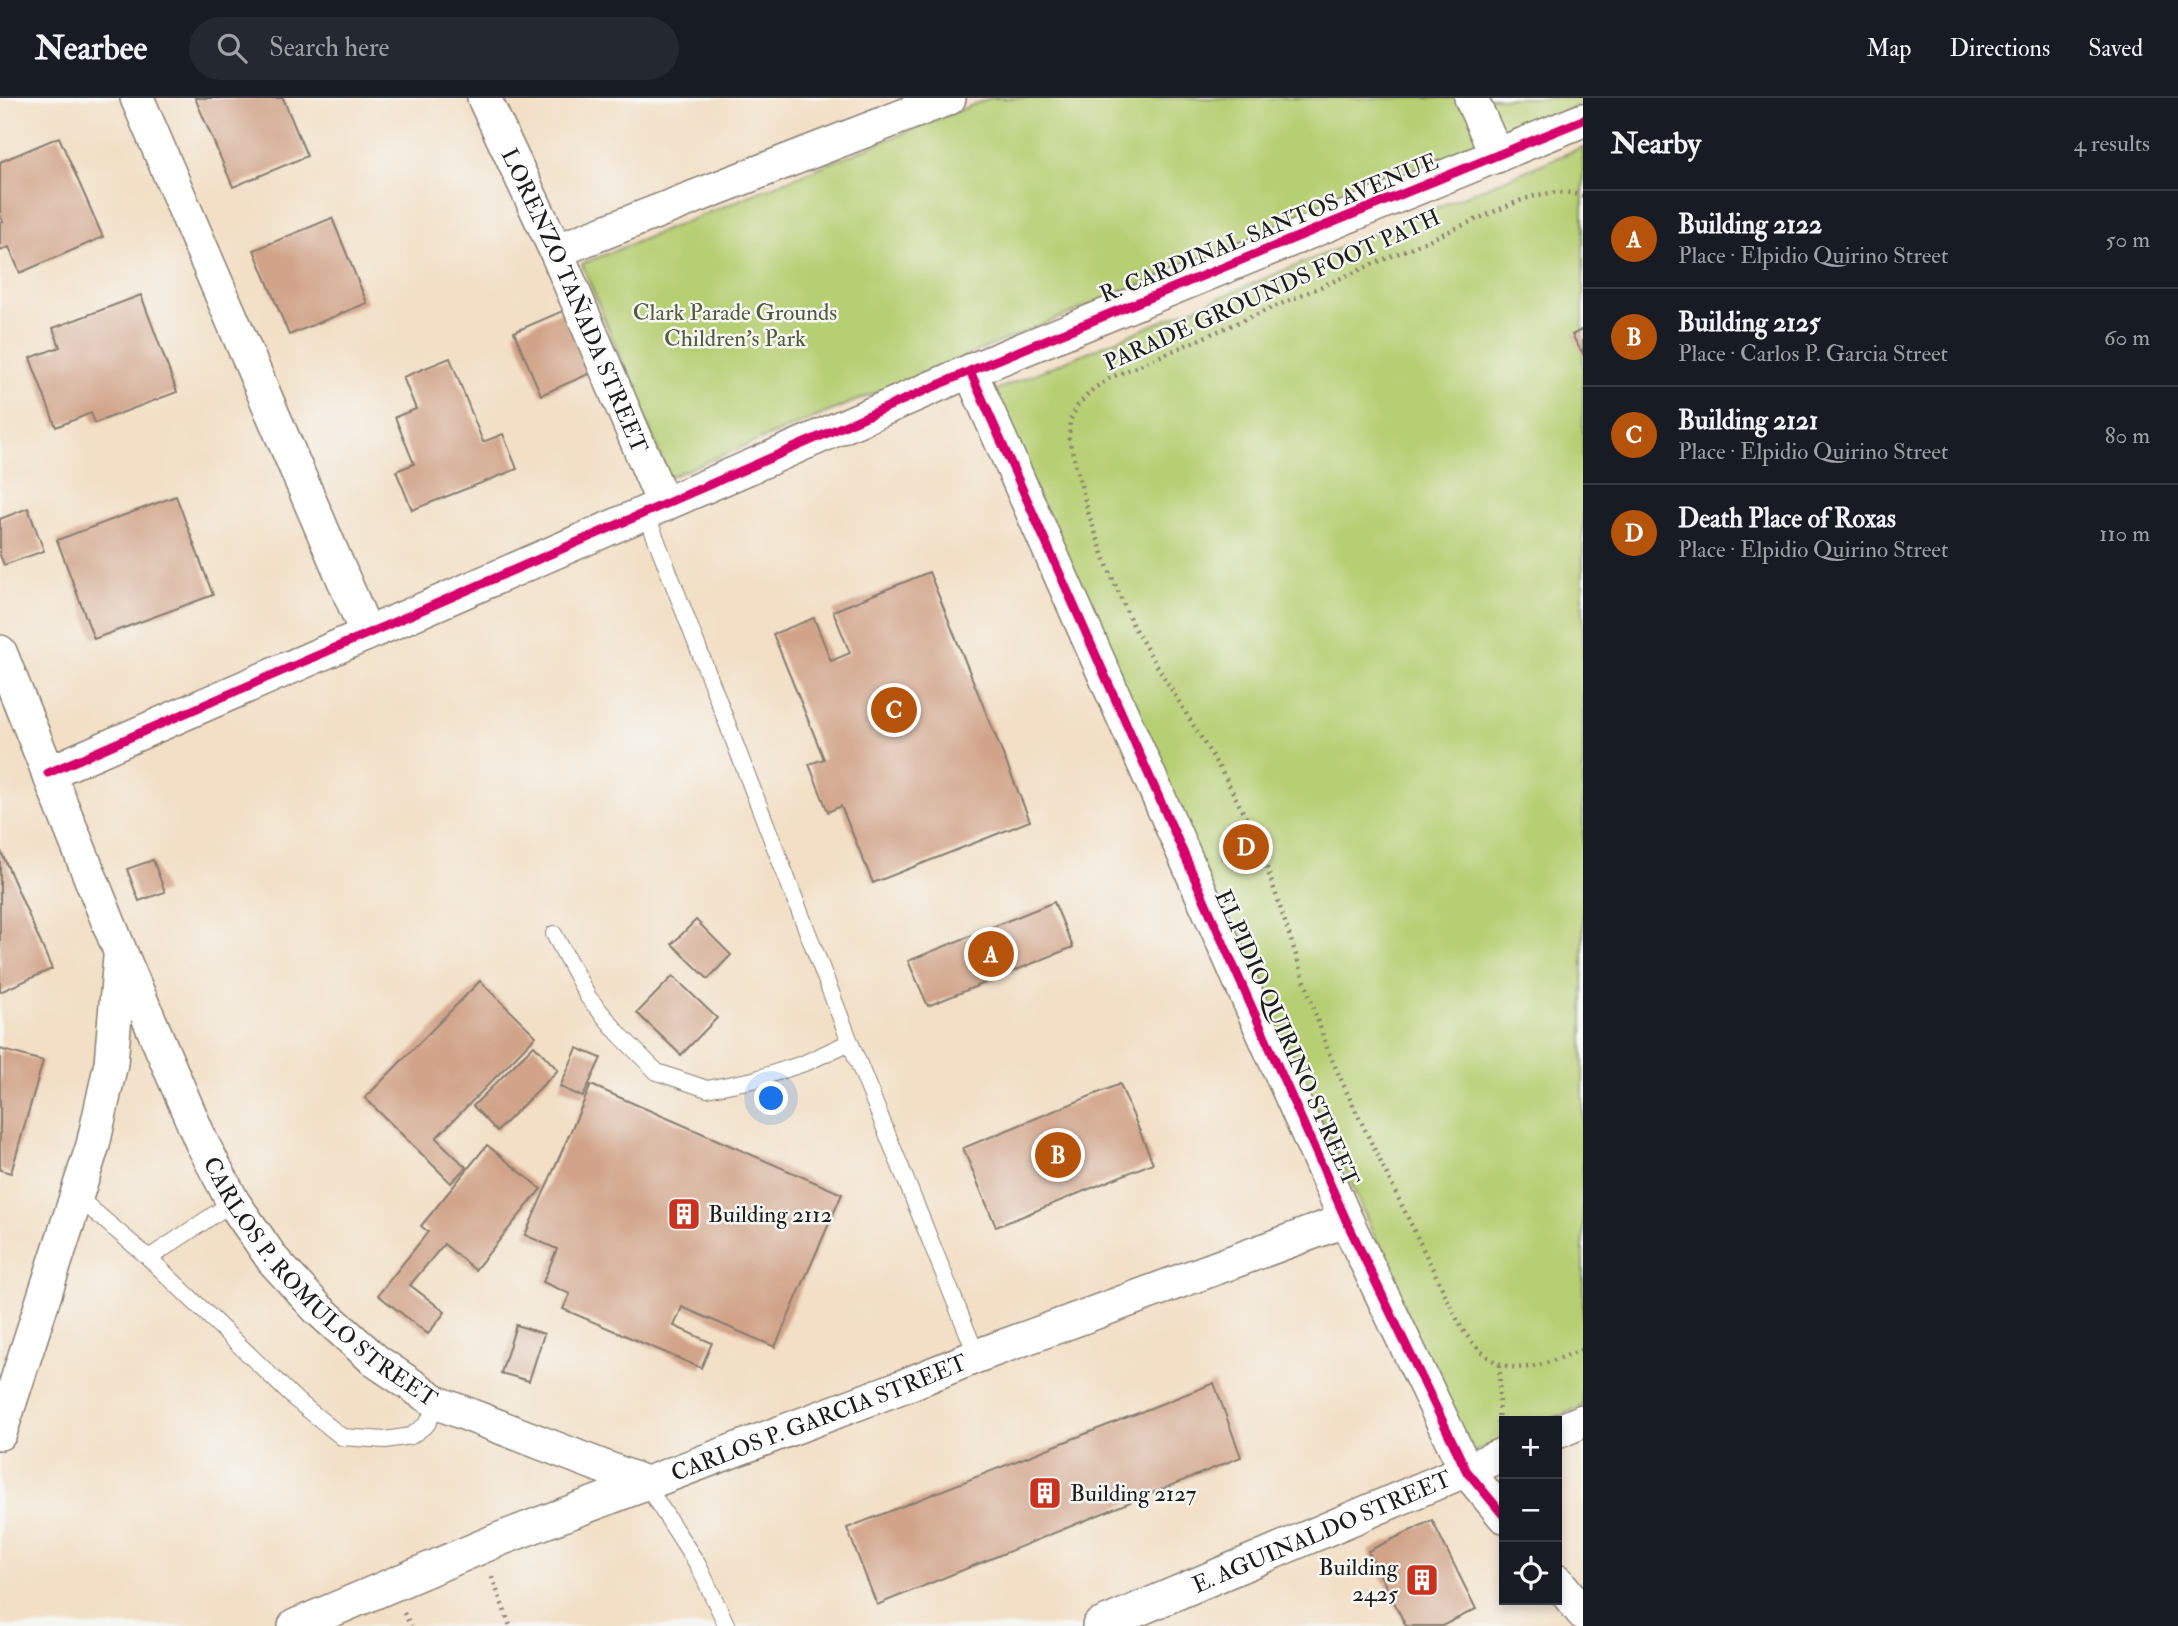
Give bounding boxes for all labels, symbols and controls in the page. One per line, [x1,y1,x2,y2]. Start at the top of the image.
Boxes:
search box [189,17,679,80]
text: Nearbee [35,28,147,69]
icon: search [213,29,251,67]
text: Search here [269,32,389,64]
text: Map [1866,33,1911,64]
text: Directions [1949,33,2050,64]
text: Saved [2088,33,2143,64]
text: Nearby [1611,125,1701,162]
text: 4 results [2074,129,2150,158]
street label: LORENZO TAÑADA STREET [495,143,655,457]
street label: R. CARDINAL SANTOS AVENUE [1096,147,1442,309]
street label: PARADE GROUNDS FOOT PATH [1099,203,1445,377]
text: Building 2122 [1678,209,1822,241]
text: A [1627,225,1641,254]
text: 50 m [2106,225,2150,254]
text: Place · Elpidio Quirino Street [1678,241,1948,270]
park label: Clark Parade Grounds Children's Park [633,298,837,353]
text: Building 2125 [1678,307,1820,339]
text: B [1626,323,1642,352]
text: 60 m [2104,323,2150,352]
text: Place · Carlos P. Garcia Street [1678,339,1948,368]
text: Building 2121 [1678,405,1818,437]
text: C [1626,421,1642,450]
text: 80 m [2105,421,2150,450]
text: Place · Elpidio Quirino Street [1678,437,1948,466]
text: Death Place of Roxas [1678,503,1896,535]
text: D [1625,519,1643,548]
text: 110 m [2099,519,2150,548]
text: Place · Elpidio Quirino Street [1678,535,1948,564]
pin: C [871,684,917,736]
pin: D [1223,821,1269,873]
street label: ELPIDIO QUIRINO STREET [1208,885,1366,1191]
pin: A [968,928,1014,980]
your location [754,1081,788,1115]
pin: B [1035,1129,1081,1181]
street label: CARLOS P. ROMULO STREET [197,1152,443,1413]
building icon: Building 2112 [665,1195,703,1233]
place label: Building 2112 [708,1200,832,1229]
street label: CARLOS P. GARCIA STREET [667,1347,971,1487]
map controls [1499,1416,1562,1605]
button: + [1499,1416,1562,1479]
street label: E. AGUINALDO STREET [1188,1464,1456,1599]
building icon: Building 2127 [1026,1474,1064,1512]
place label: Building 2127 [1070,1479,1197,1508]
button: − [1499,1479,1562,1542]
button: locate [1499,1542,1562,1605]
place label: Building 2425 [1318,1553,1399,1608]
building icon: Building 2425 [1403,1561,1441,1599]

